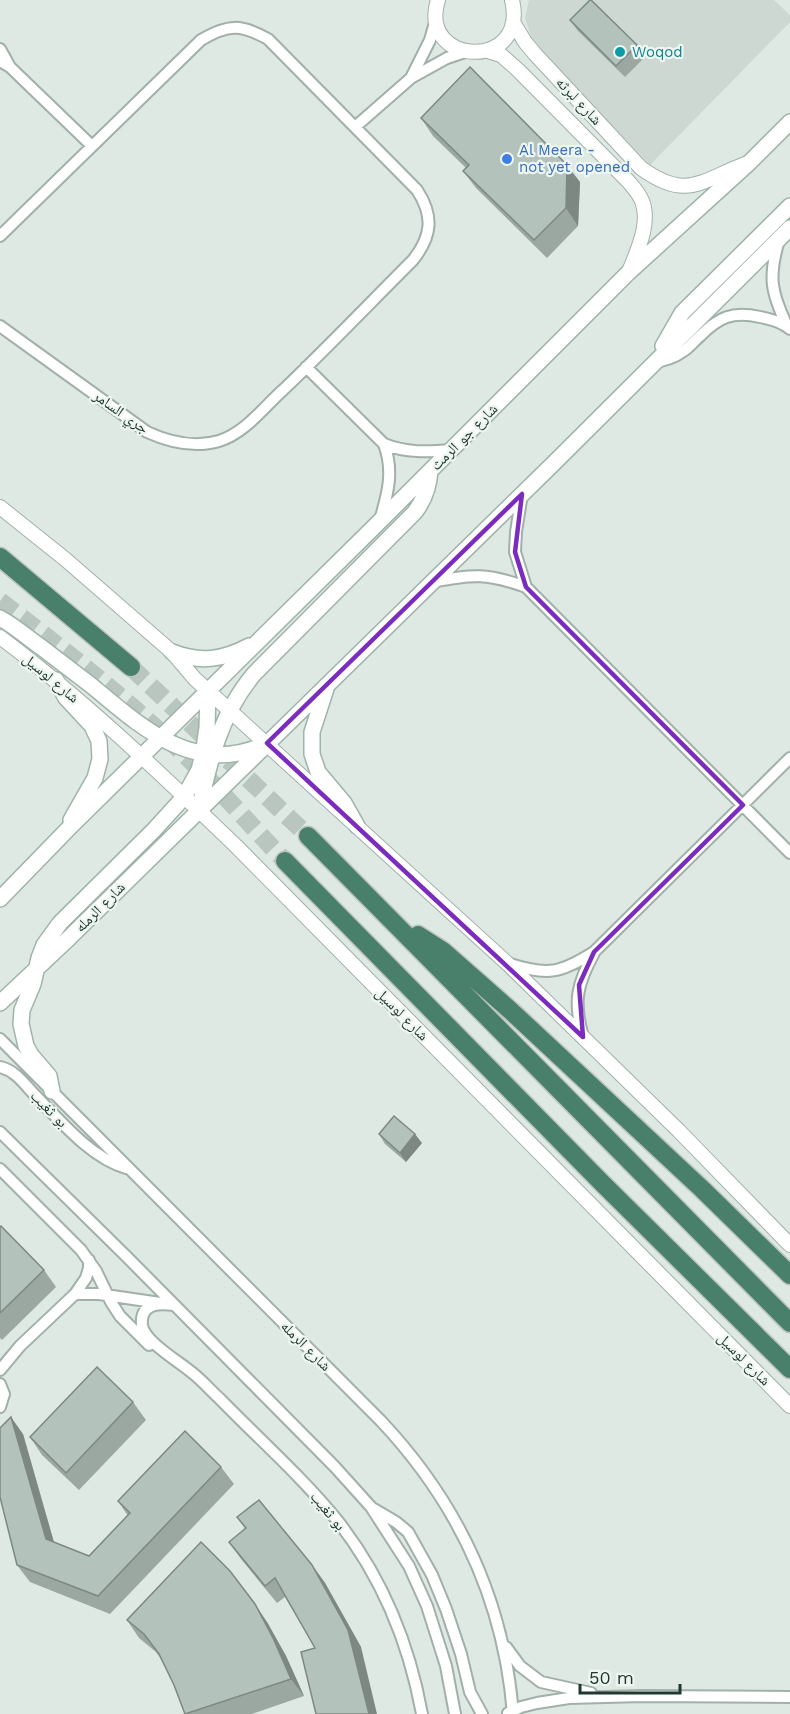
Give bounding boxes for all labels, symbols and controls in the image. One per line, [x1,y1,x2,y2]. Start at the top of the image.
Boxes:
place label: Woqod [632,43,683,61]
marker: Woqod [613,45,627,59]
street label: شارع لبرثه [552,73,606,130]
place label: Al Meera - not yet opened [519,141,630,176]
marker: Al Meera - not yet opened [500,152,514,166]
street label: جري السامر [87,386,152,440]
street label: شارع جو الرمث [427,400,502,475]
street label: شارع لوسيل [19,649,83,708]
street label: شارع الرمله [71,878,130,937]
street label: شارع لوسيل [371,984,432,1045]
street label: بو ثغيب [27,1087,71,1131]
street label: شارع الرمله [276,1317,335,1376]
street label: شارع لوسيل [713,1329,774,1390]
street label: بو ثغيب [307,1488,349,1534]
scale bar [580,1657,680,1695]
text: 50 m [589,1667,634,1688]

